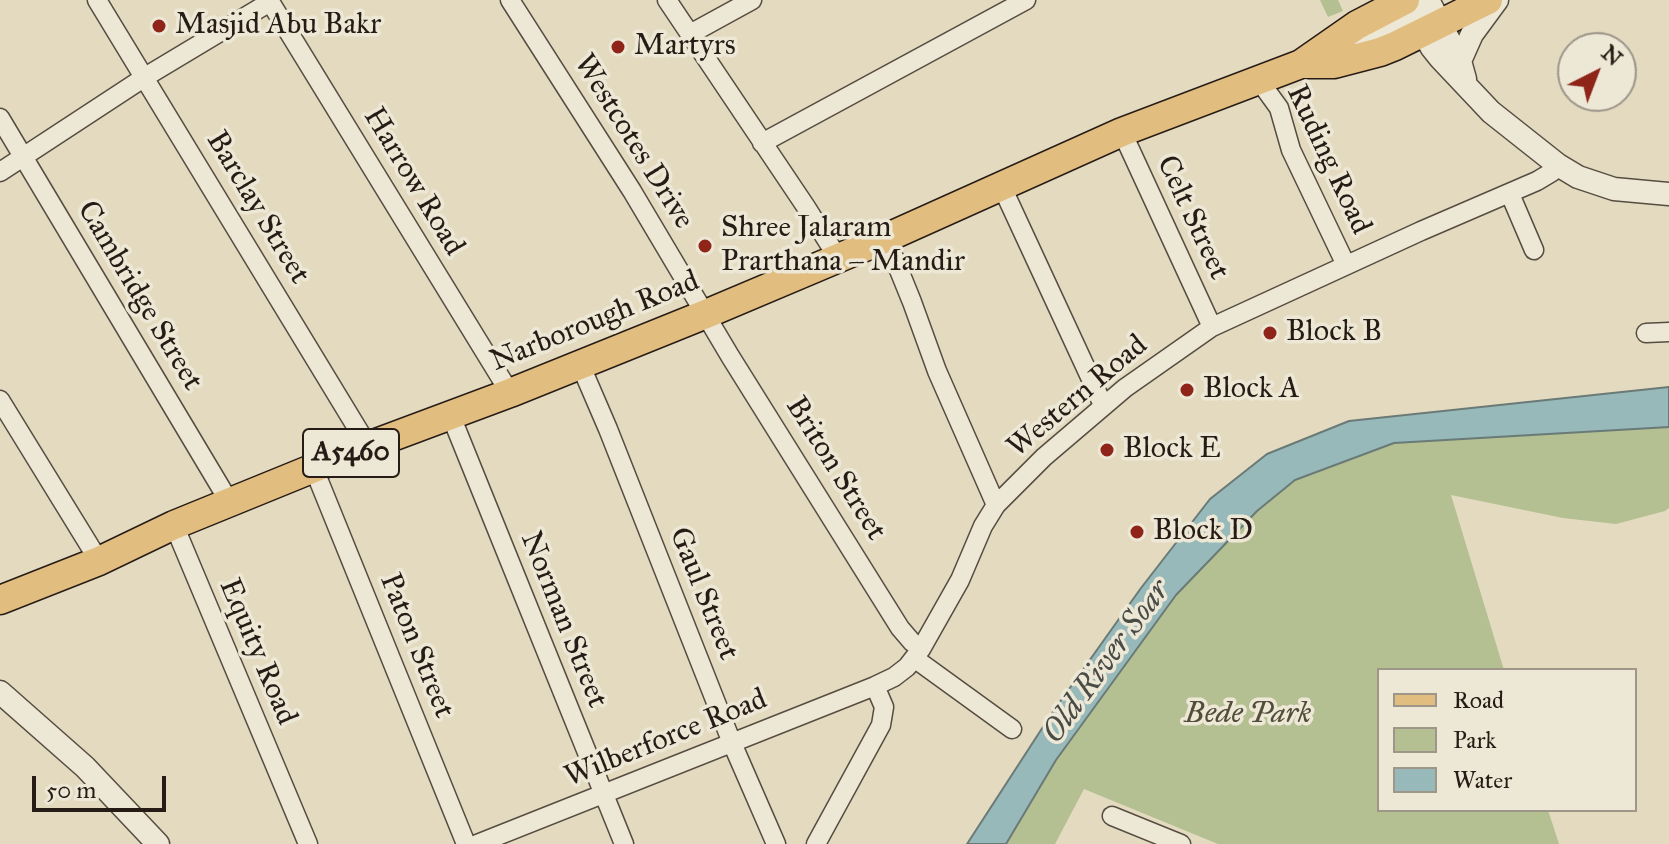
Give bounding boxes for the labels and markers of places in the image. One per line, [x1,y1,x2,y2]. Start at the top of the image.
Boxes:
place label: Masjid Abu Bakr [175,8,381,44]
marker: Masjid Abu Bakr [150,17,168,35]
place label: Martyrs [634,29,736,65]
marker: Martyrs [609,38,627,56]
place label: Shree Jalaram Prarthana – Mandir [721,211,965,282]
marker: Shree Jalaram Prarthana – Mandir [696,237,714,255]
place label: Block B [1286,315,1382,351]
marker: Block B [1261,324,1279,342]
place label: Block A [1203,372,1299,408]
marker: Block A [1178,381,1196,399]
place label: Block E [1123,432,1221,468]
marker: Block E [1098,441,1116,459]
place label: Block D [1153,514,1253,550]
marker: Block D [1128,523,1146,541]

